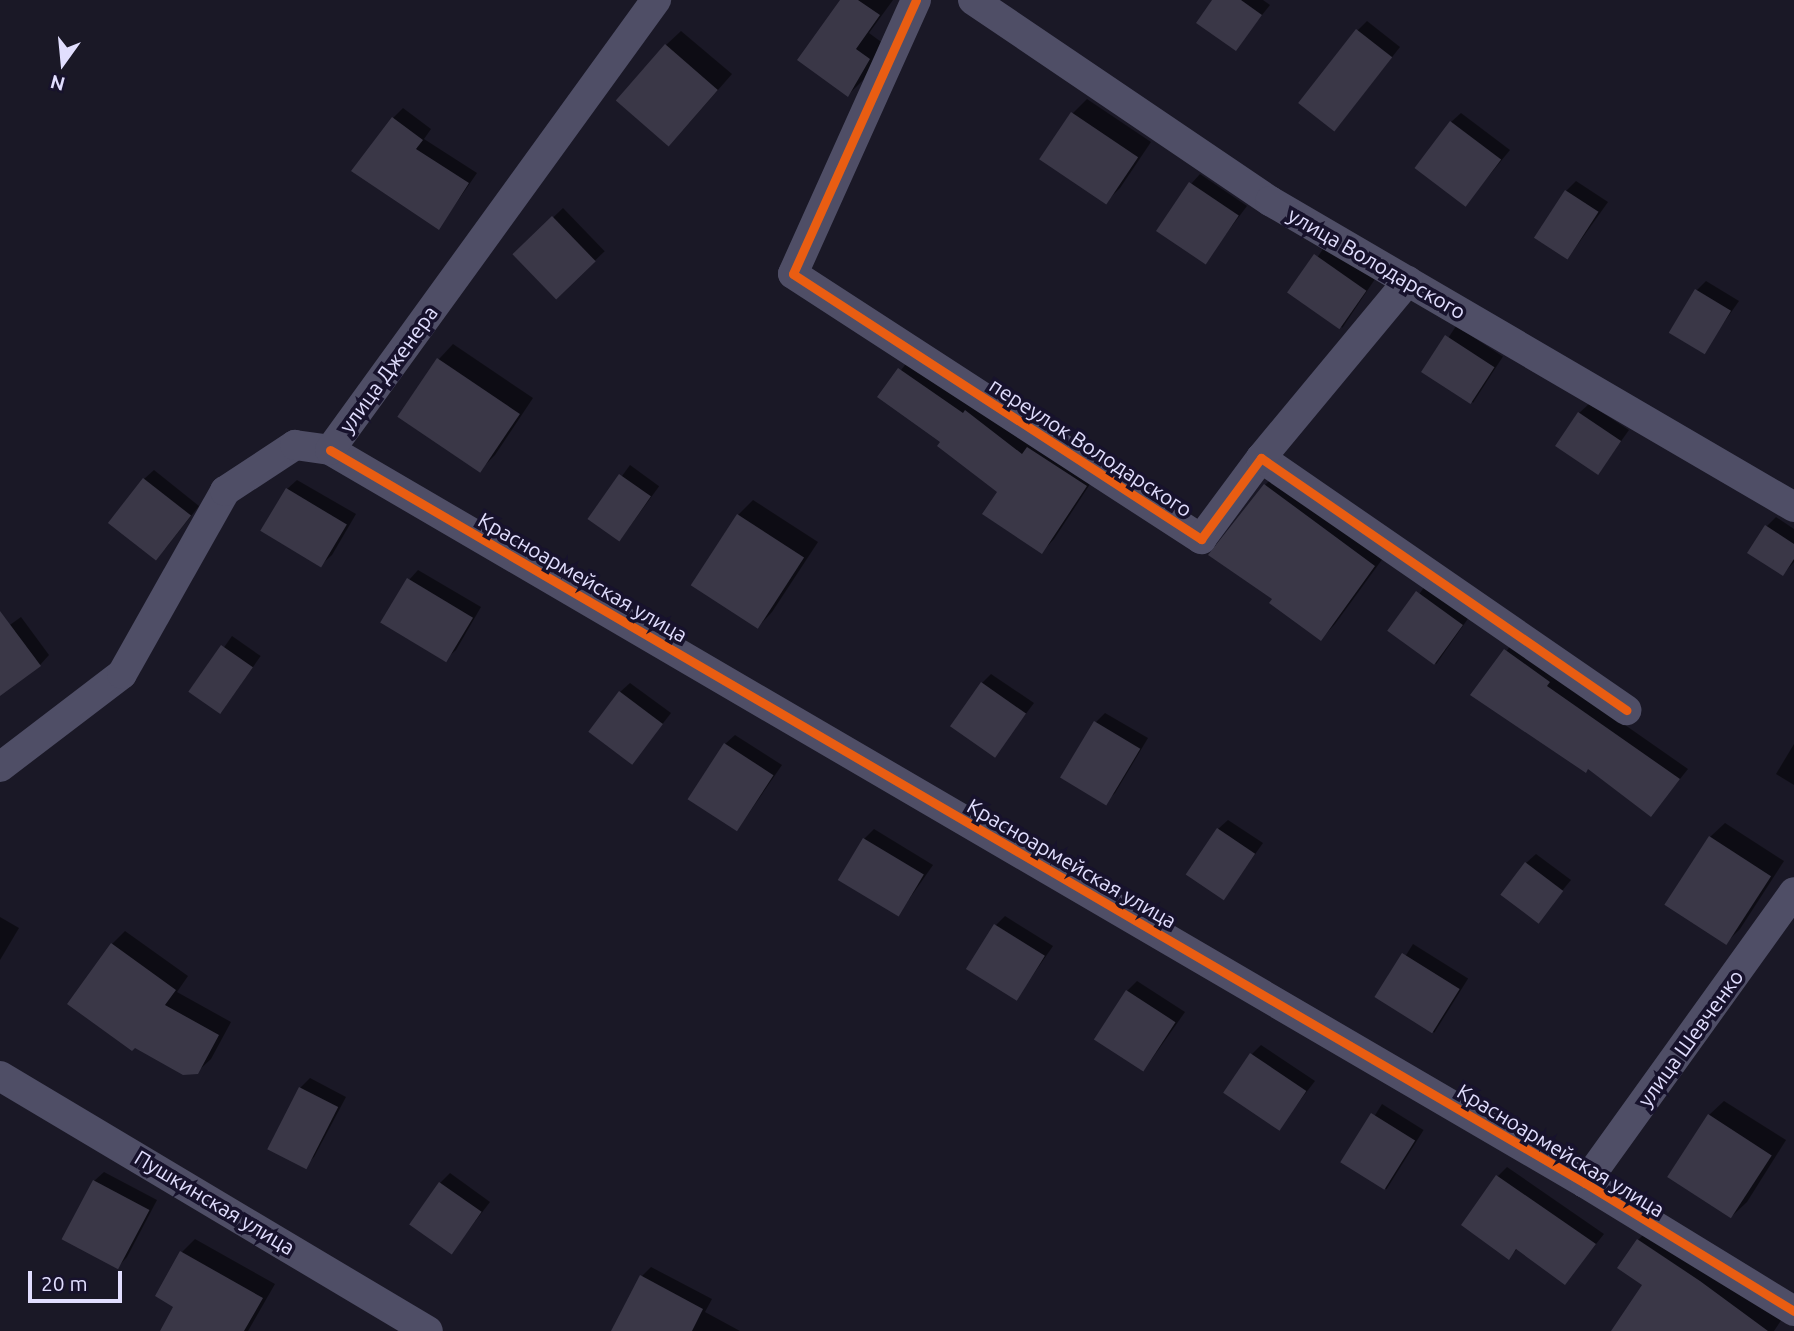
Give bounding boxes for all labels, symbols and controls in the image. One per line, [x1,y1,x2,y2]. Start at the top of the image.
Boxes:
north arrow [28,28,98,98]
text: N [48,71,67,96]
street label: улица Володарского [1284,202,1470,324]
street label: улица Дженера [333,300,443,438]
street label: переулок Володарского [985,372,1197,522]
street label: Красноармейская улица [474,507,692,647]
street label: Красноармейская улица [963,793,1181,933]
street label: улица Шевченко [1632,964,1748,1112]
street label: Красноармейская улица [1453,1078,1669,1222]
street label: Пушкинская улица [130,1144,300,1260]
scale bar [32,1258,126,1302]
text: 20 m [41,1271,88,1295]

